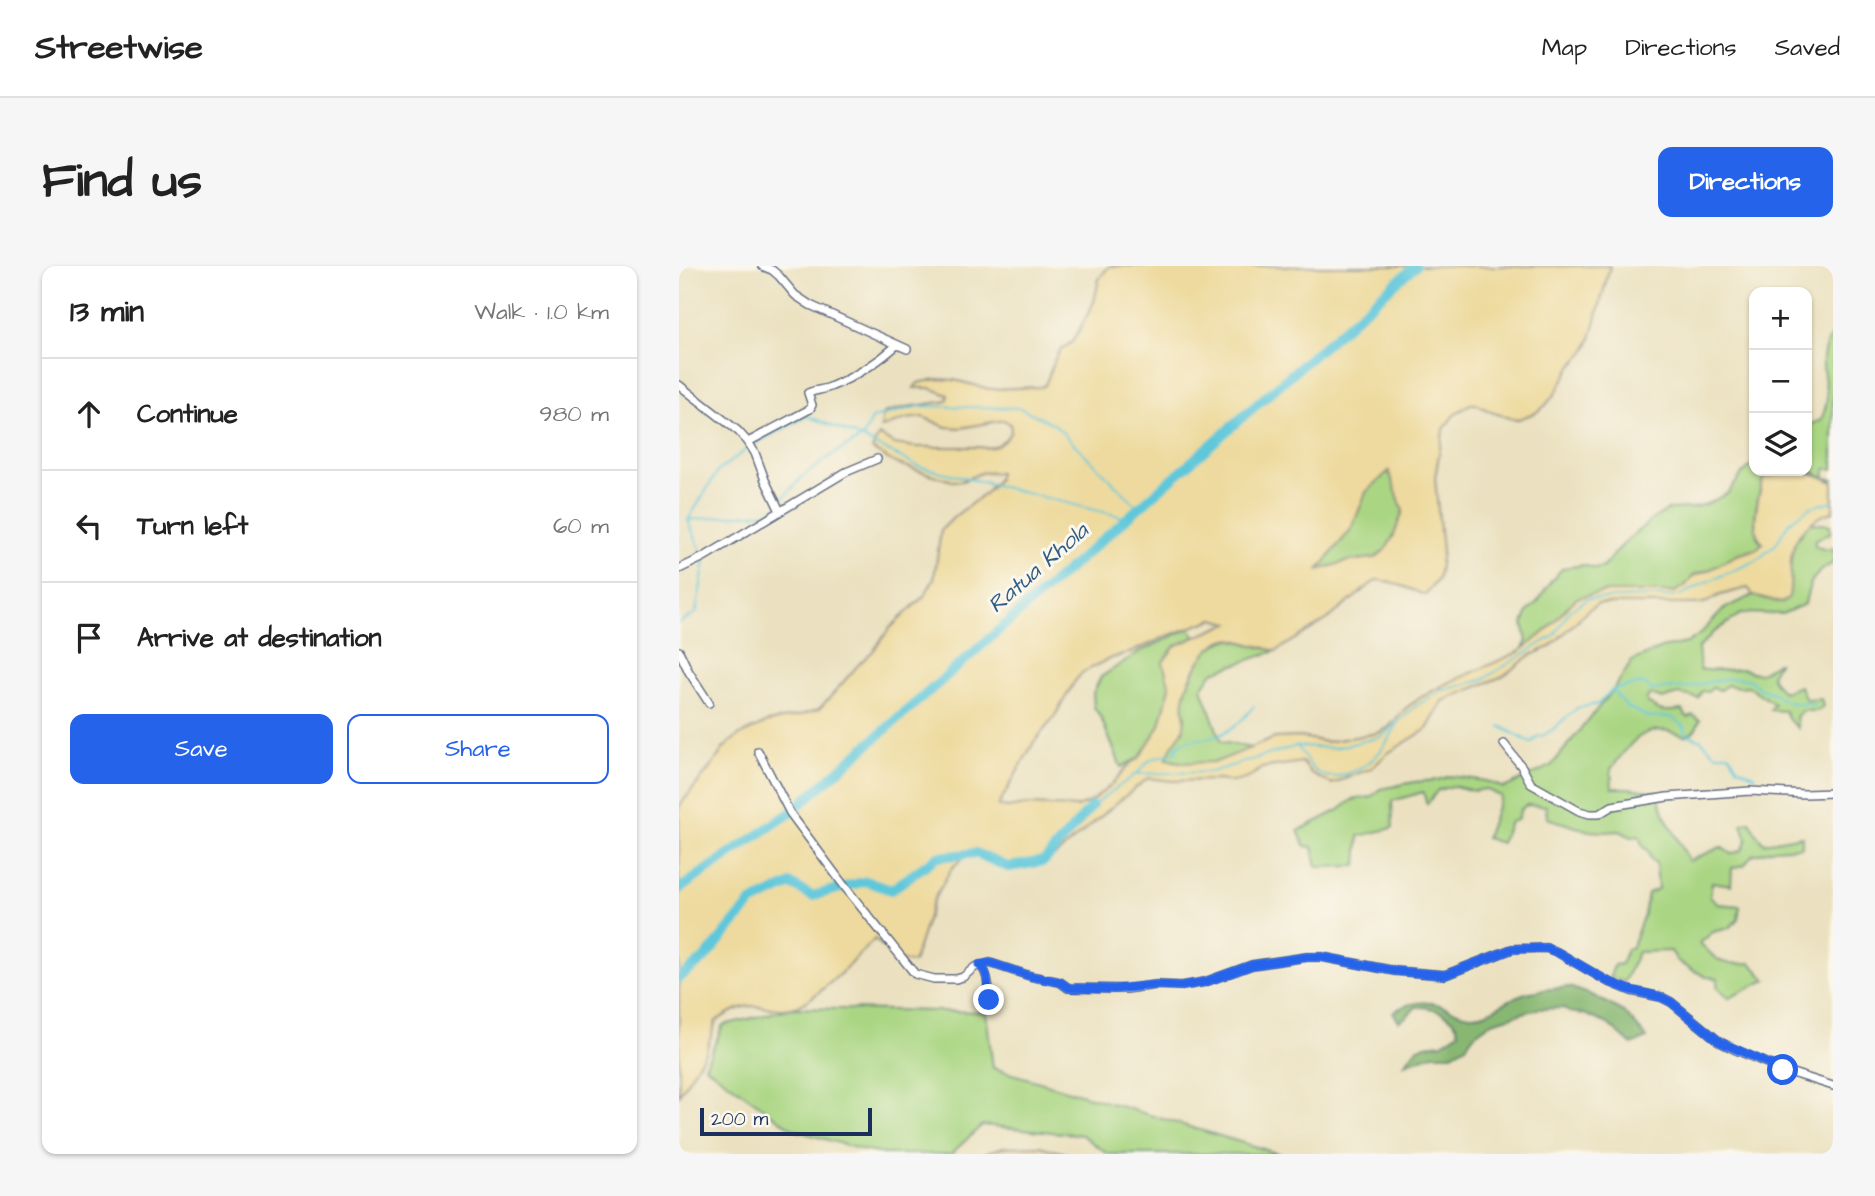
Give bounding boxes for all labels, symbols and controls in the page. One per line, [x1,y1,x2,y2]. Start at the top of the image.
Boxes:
text: Streetwise [35,25,203,71]
text: Map [1542,31,1587,65]
text: Directions [1625,31,1737,65]
text: Saved [1775,31,1840,65]
button: Directions [1658,147,1833,217]
text: Find us [42,148,202,216]
map controls [1749,287,1812,476]
button: + [1749,287,1812,350]
text: 13 min [70,291,144,333]
text: Walk · 1.0 km [474,296,609,328]
button: − [1749,350,1812,413]
icon: ahead [70,395,108,433]
text: Continue [137,396,238,432]
text: 980 m [539,398,609,430]
button: layers [1749,413,1812,476]
icon: left [70,507,108,545]
text: Turn left [137,508,248,544]
text: 60 m [553,510,609,542]
water label: Ratua Khola [981,515,1096,621]
icon: arrive [70,619,108,657]
text: Arrive at destination [137,620,382,656]
button: Save [70,714,333,784]
button: Share [347,714,609,784]
route end [973,984,1004,1015]
route start [1767,1054,1798,1085]
scale bar [700,1105,871,1137]
text: 200 m [711,1106,768,1133]

